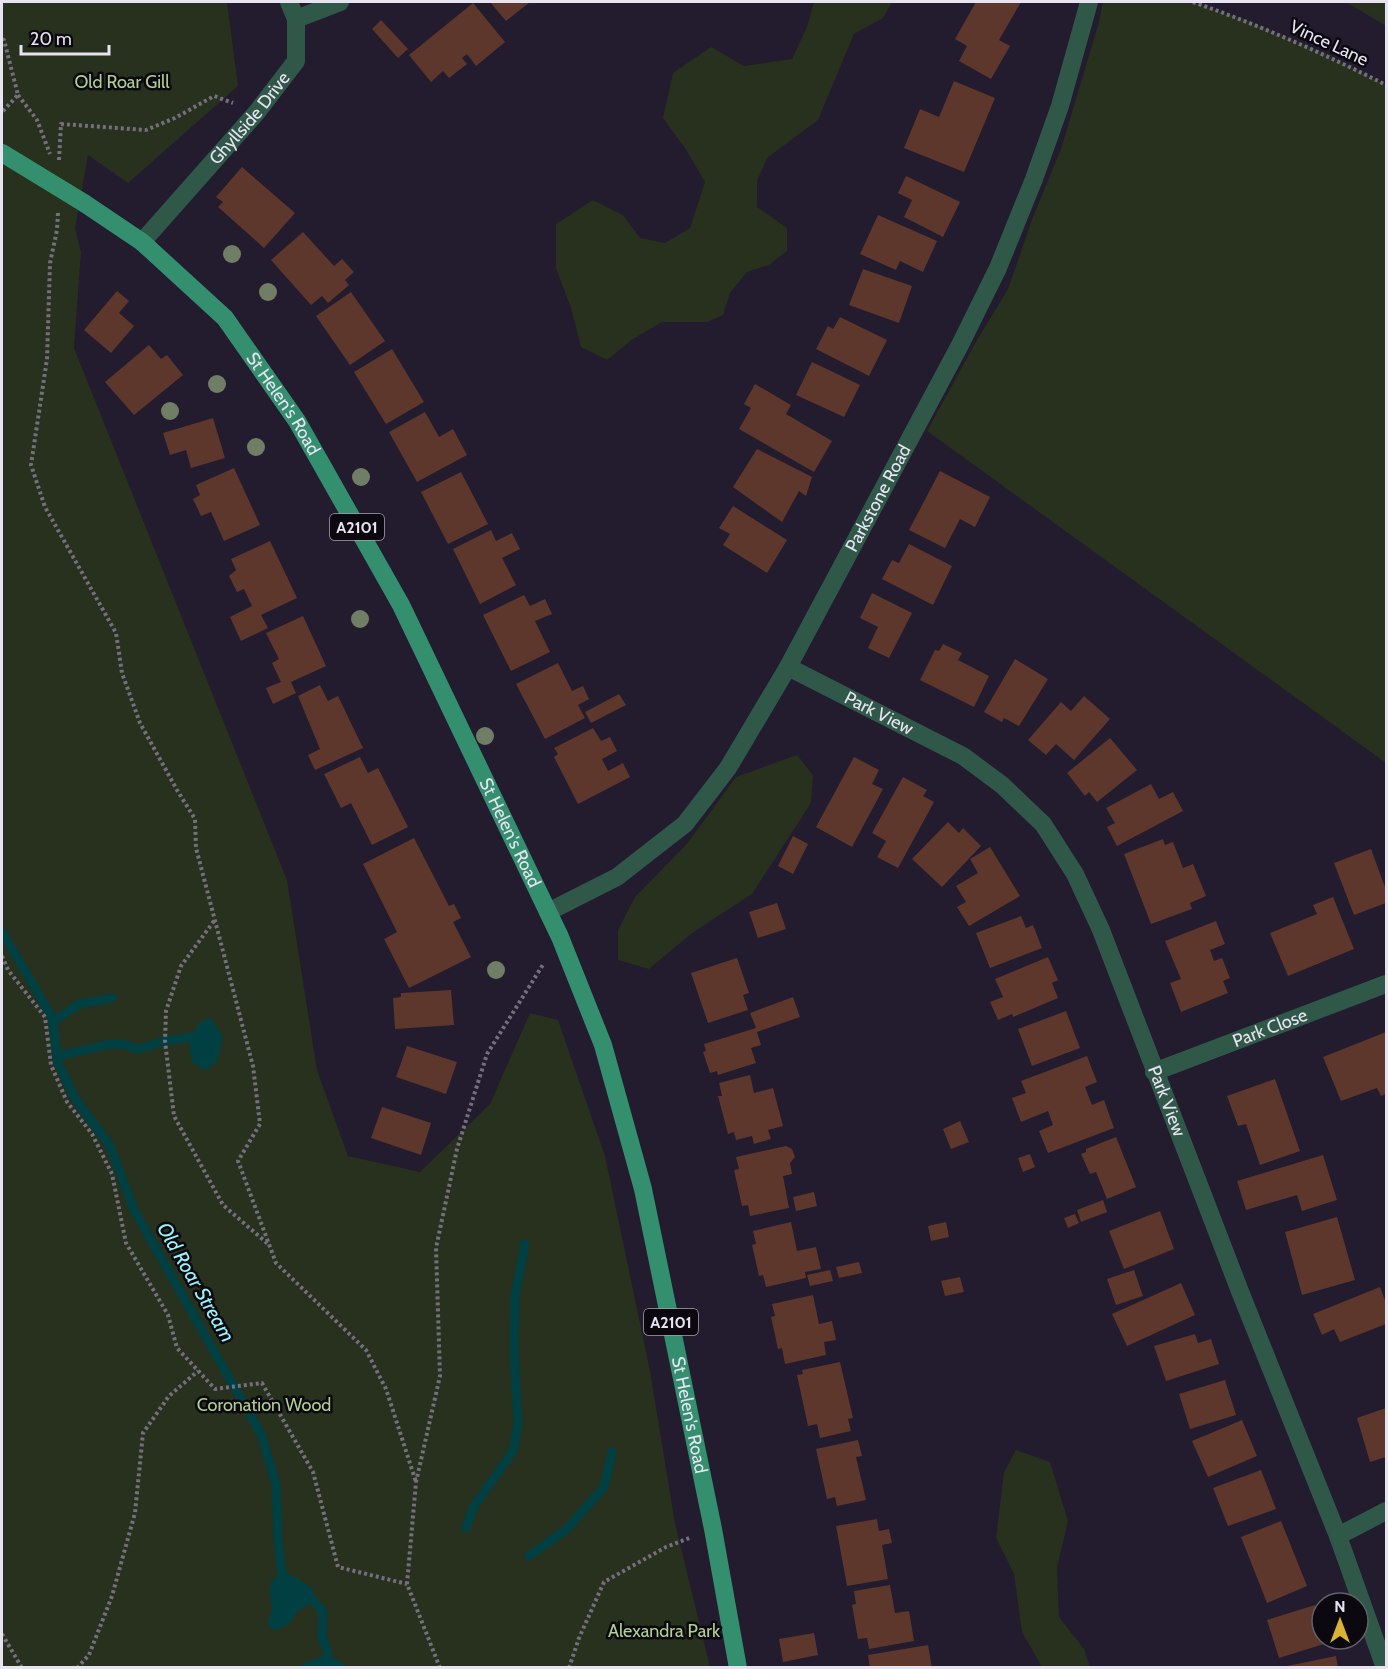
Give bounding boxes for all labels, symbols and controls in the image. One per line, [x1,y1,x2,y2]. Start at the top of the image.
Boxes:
street label: Vince Lane [1286,15,1372,71]
scale bar [21,18,110,56]
text: 20 m [30,28,72,50]
street label: Ghyllside Drive [205,68,295,169]
park label: Old Roar Gill [74,71,170,93]
street label: St Helen's Road [241,348,325,459]
street label: Parkstone Road [841,441,916,556]
road number: A2101 [330,514,384,540]
street label: Park View [841,687,917,740]
street label: St Helen's Road [475,774,546,891]
street label: Park Close [1229,1004,1310,1052]
street label: Park View [1143,1062,1190,1140]
water label: Old Roar Stream [152,1218,240,1346]
road number: A2101 [644,1309,698,1335]
street label: St Helen's Road [667,1355,712,1475]
park label: Coronation Wood [197,1394,331,1416]
north arrow [1310,1591,1370,1651]
text: N [1334,1597,1346,1616]
park label: Alexandra Park [608,1620,721,1642]

